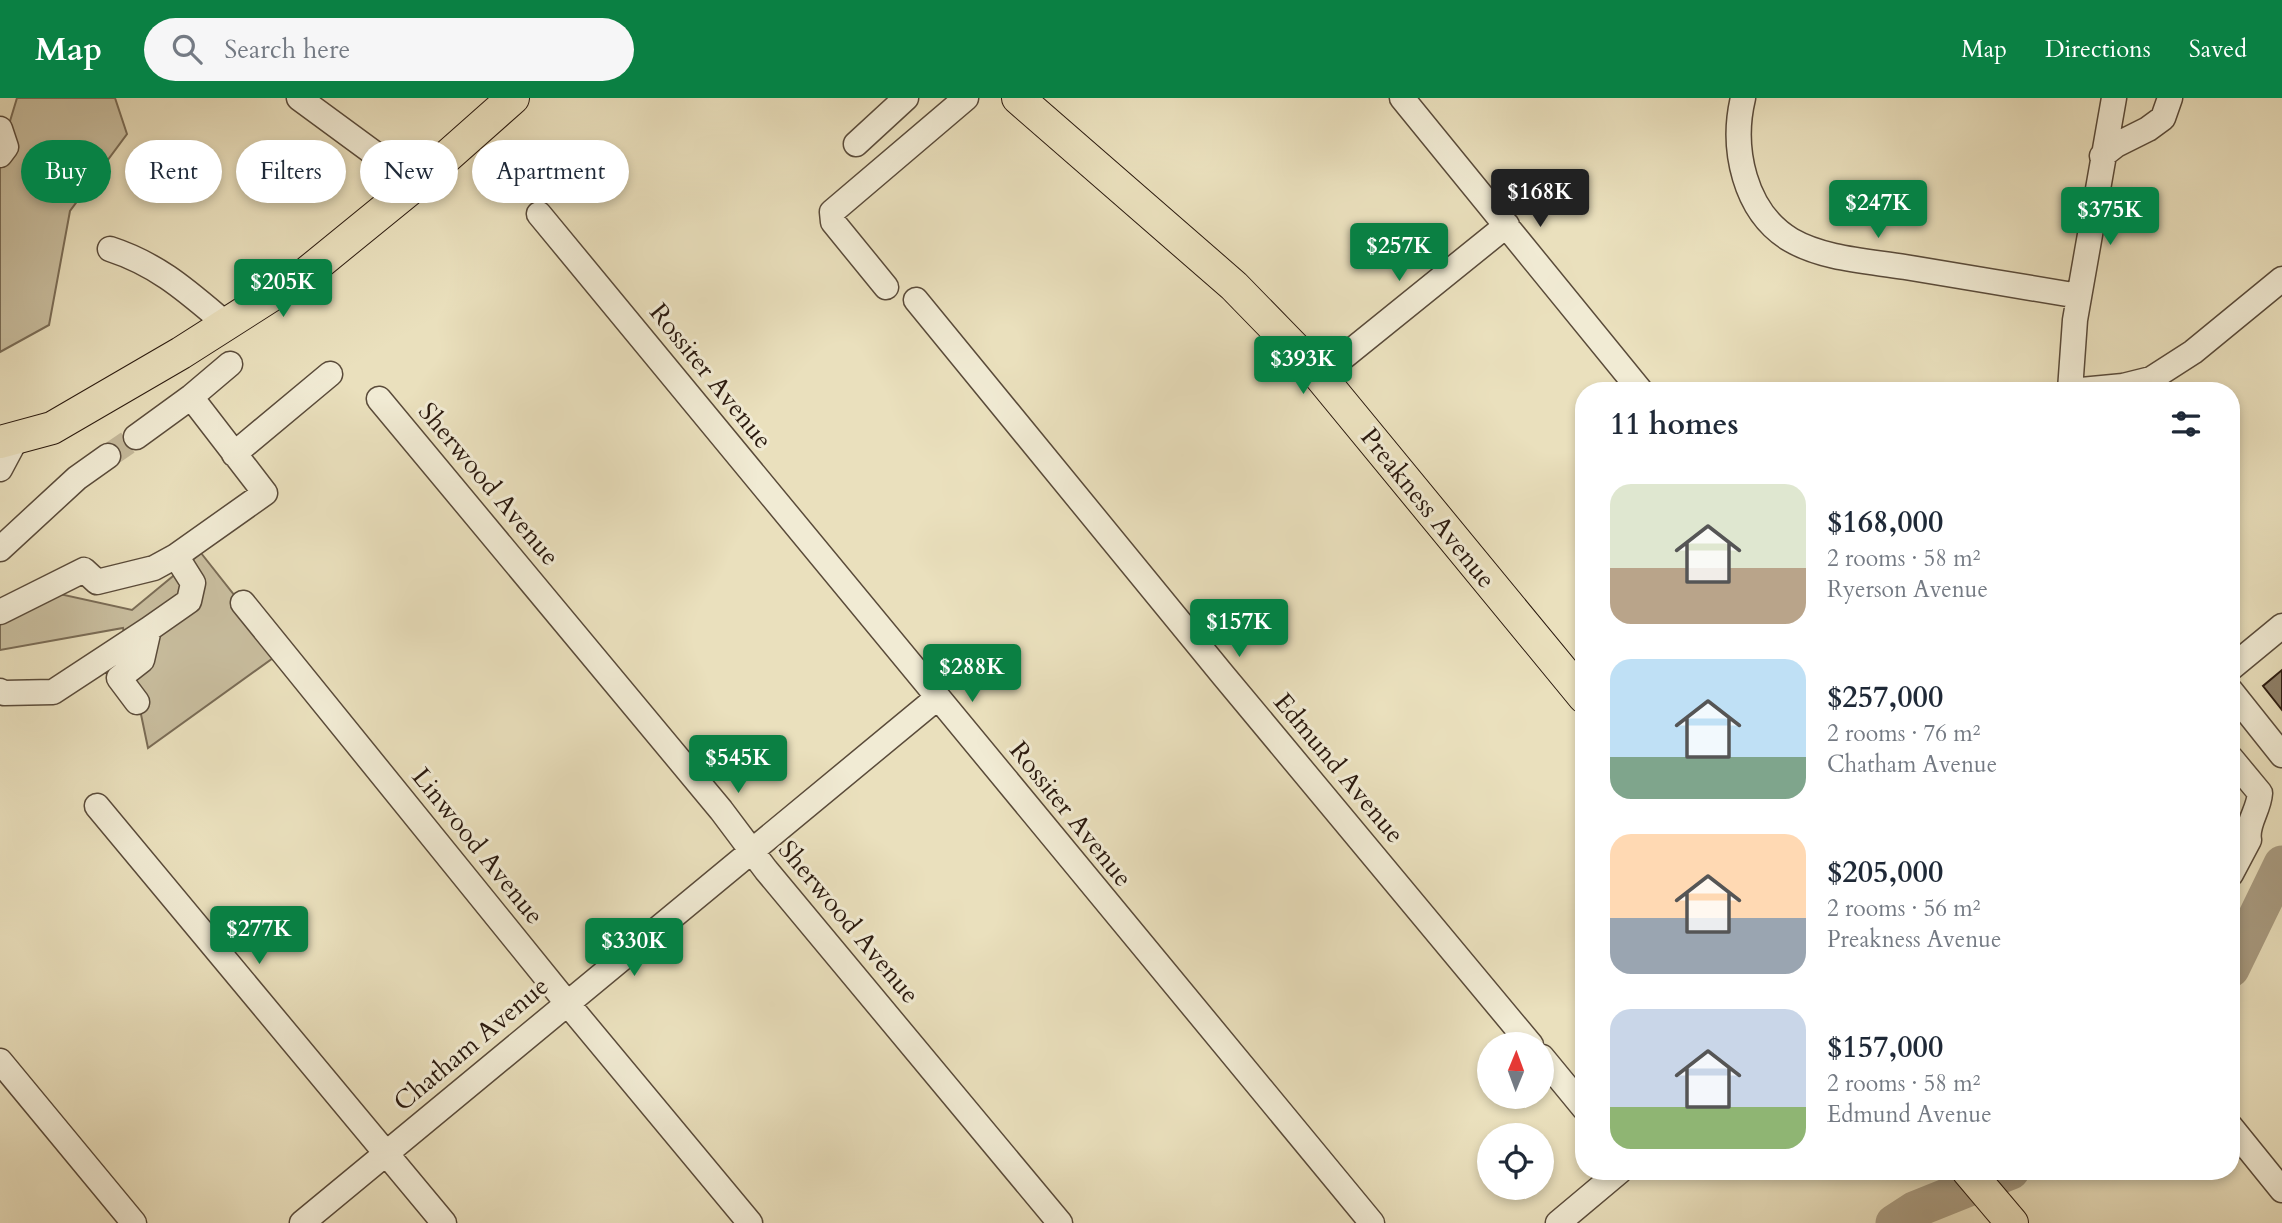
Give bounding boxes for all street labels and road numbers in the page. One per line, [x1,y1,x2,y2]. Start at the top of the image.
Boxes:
street label: Rossiter Avenue [642,296,780,456]
street label: Sherwood Avenue [410,395,568,573]
street label: Preakness Avenue [1352,420,1504,596]
street label: Edmund Avenue [1266,685,1412,851]
street label: Rossiter Avenue [1002,734,1140,894]
street label: Linwood Avenue [404,760,552,932]
street label: Sherwood Avenue [770,833,928,1011]
street label: Chatham Avenue [386,969,556,1119]

